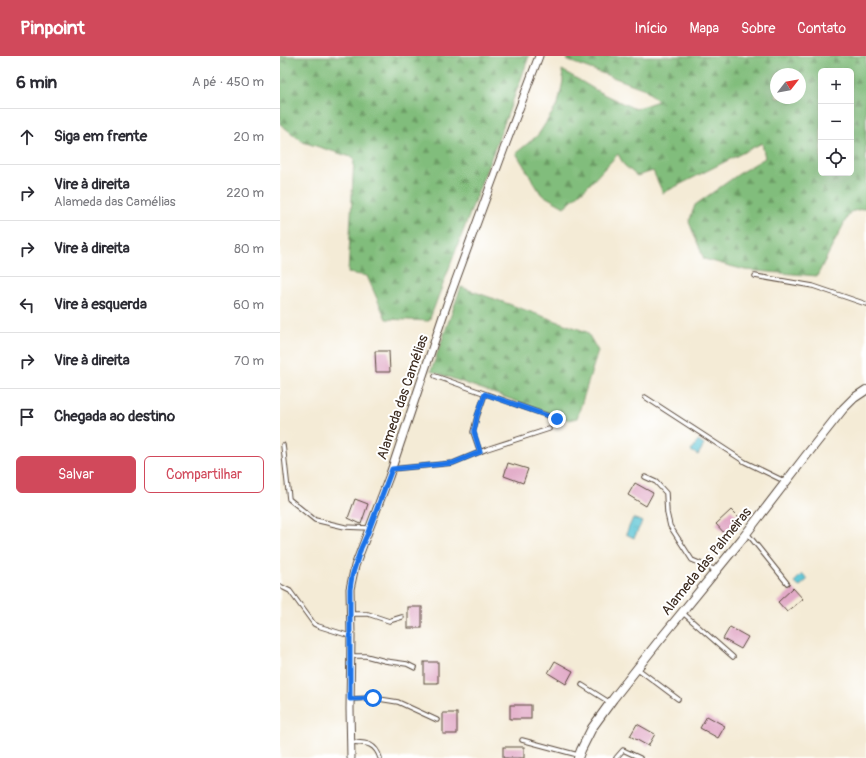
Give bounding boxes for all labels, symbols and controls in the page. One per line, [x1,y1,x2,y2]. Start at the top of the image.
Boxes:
text: Pinpoint [20,16,85,40]
text: Início [634,20,667,37]
text: Mapa [689,20,719,37]
text: Sobre [741,20,775,37]
text: Contato [797,20,846,37]
north arrow [770,68,806,104]
map controls [818,68,854,176]
button: + [818,68,854,104]
text: 6 min [16,72,57,93]
text: A pé · 450 m [192,74,264,90]
button: − [818,104,854,140]
icon: ahead [16,126,38,148]
text: Siga em frente [54,127,147,146]
text: 20 m [233,129,264,145]
button: locate [818,140,854,176]
text: Vire à direita [54,175,130,194]
icon: right [16,182,38,204]
text: 220 m [226,185,264,201]
text: Alameda das Camélias [54,194,176,210]
icon: right [16,238,38,260]
text: Vire à direita [54,239,130,258]
text: 80 m [234,241,264,257]
icon: left [16,294,38,316]
text: Vire à esquerda [54,295,147,314]
text: 60 m [233,297,264,313]
street label: Alameda das Camélias [373,332,432,462]
icon: right [16,350,38,372]
text: Vire à direita [54,351,130,370]
text: 70 m [234,353,264,369]
icon: arrive [16,406,38,428]
text: Chegada ao destino [54,407,175,426]
route end [548,410,566,428]
button: Salvar [16,456,136,493]
button: Compartilhar [144,456,264,493]
street label: Alameda das Palmeiras [658,503,756,619]
route start [364,689,382,707]

